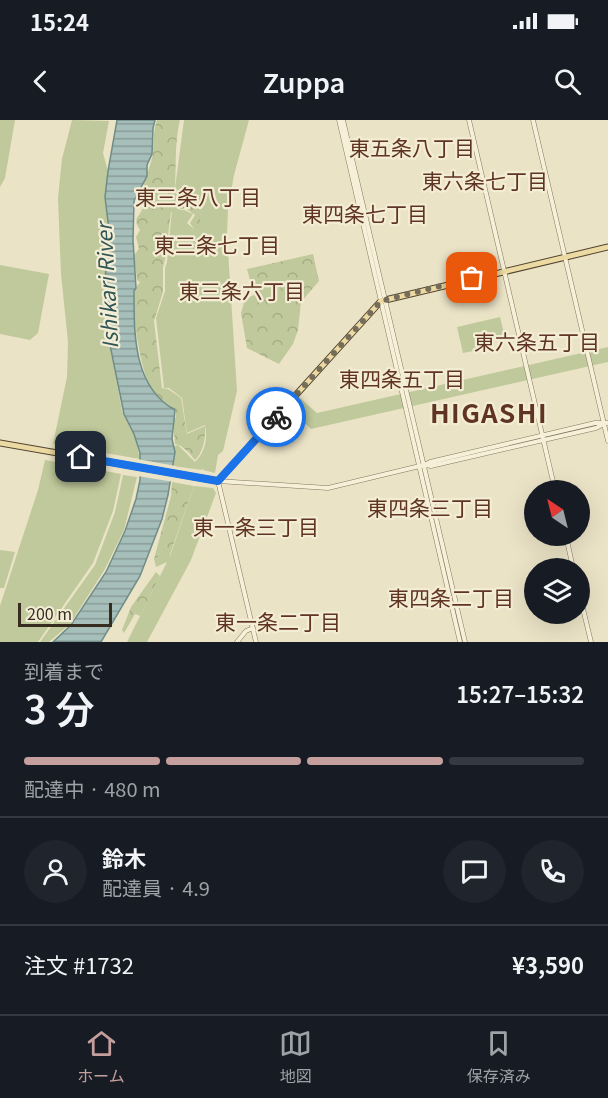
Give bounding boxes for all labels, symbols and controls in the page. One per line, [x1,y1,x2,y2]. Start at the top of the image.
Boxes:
text: 15:24 [30,5,89,37]
text: Zuppa [263,62,345,101]
icon: back [24,65,57,98]
icon: search [551,65,584,98]
district label: 東五条八丁目 [349,132,475,162]
district label: 東六条七丁目 [422,165,548,195]
district label: 東三条八丁目 [135,181,261,211]
district label: 東四条七丁目 [302,198,428,228]
water label: Ishikari River [88,218,124,350]
district label: 東三条七丁目 [154,229,280,259]
pin [446,252,497,303]
icon: bag [455,261,488,294]
district label: 東三条六丁目 [179,275,305,305]
district label: 東六条五丁目 [474,326,600,356]
district label: 東四条五丁目 [339,363,465,393]
courier [246,387,306,447]
district label: HIGASHI [430,393,548,430]
icon: bike [260,401,293,434]
pin [55,431,106,482]
icon: home [64,440,97,473]
north arrow [524,480,590,546]
map controls [524,480,590,624]
district label: 東四条三丁目 [367,492,493,522]
district label: 東一条三丁目 [193,511,319,541]
button: layers [524,558,590,624]
district label: 東四条二丁目 [388,582,514,612]
scale bar [18,600,112,628]
text: 200 m [27,601,72,625]
district label: 東一条二丁目 [215,606,341,636]
text: 到着まで [24,656,104,685]
text: 15:27–15:32 [456,677,584,709]
text: 3 分 [24,679,94,735]
text: 配達中 · 480 m [24,774,160,803]
button: person [24,840,87,903]
button: chat [443,840,506,903]
button: phone [521,840,584,903]
text: 鈴木 [102,841,146,873]
text: 配達員 · 4.9 [102,873,210,902]
text: 注文 #1732 [24,948,134,980]
text: ¥3,590 [512,948,584,980]
tab: ホーム [77,1027,125,1087]
tab: 地図 [279,1027,312,1087]
tab: 保存済み [467,1027,531,1087]

